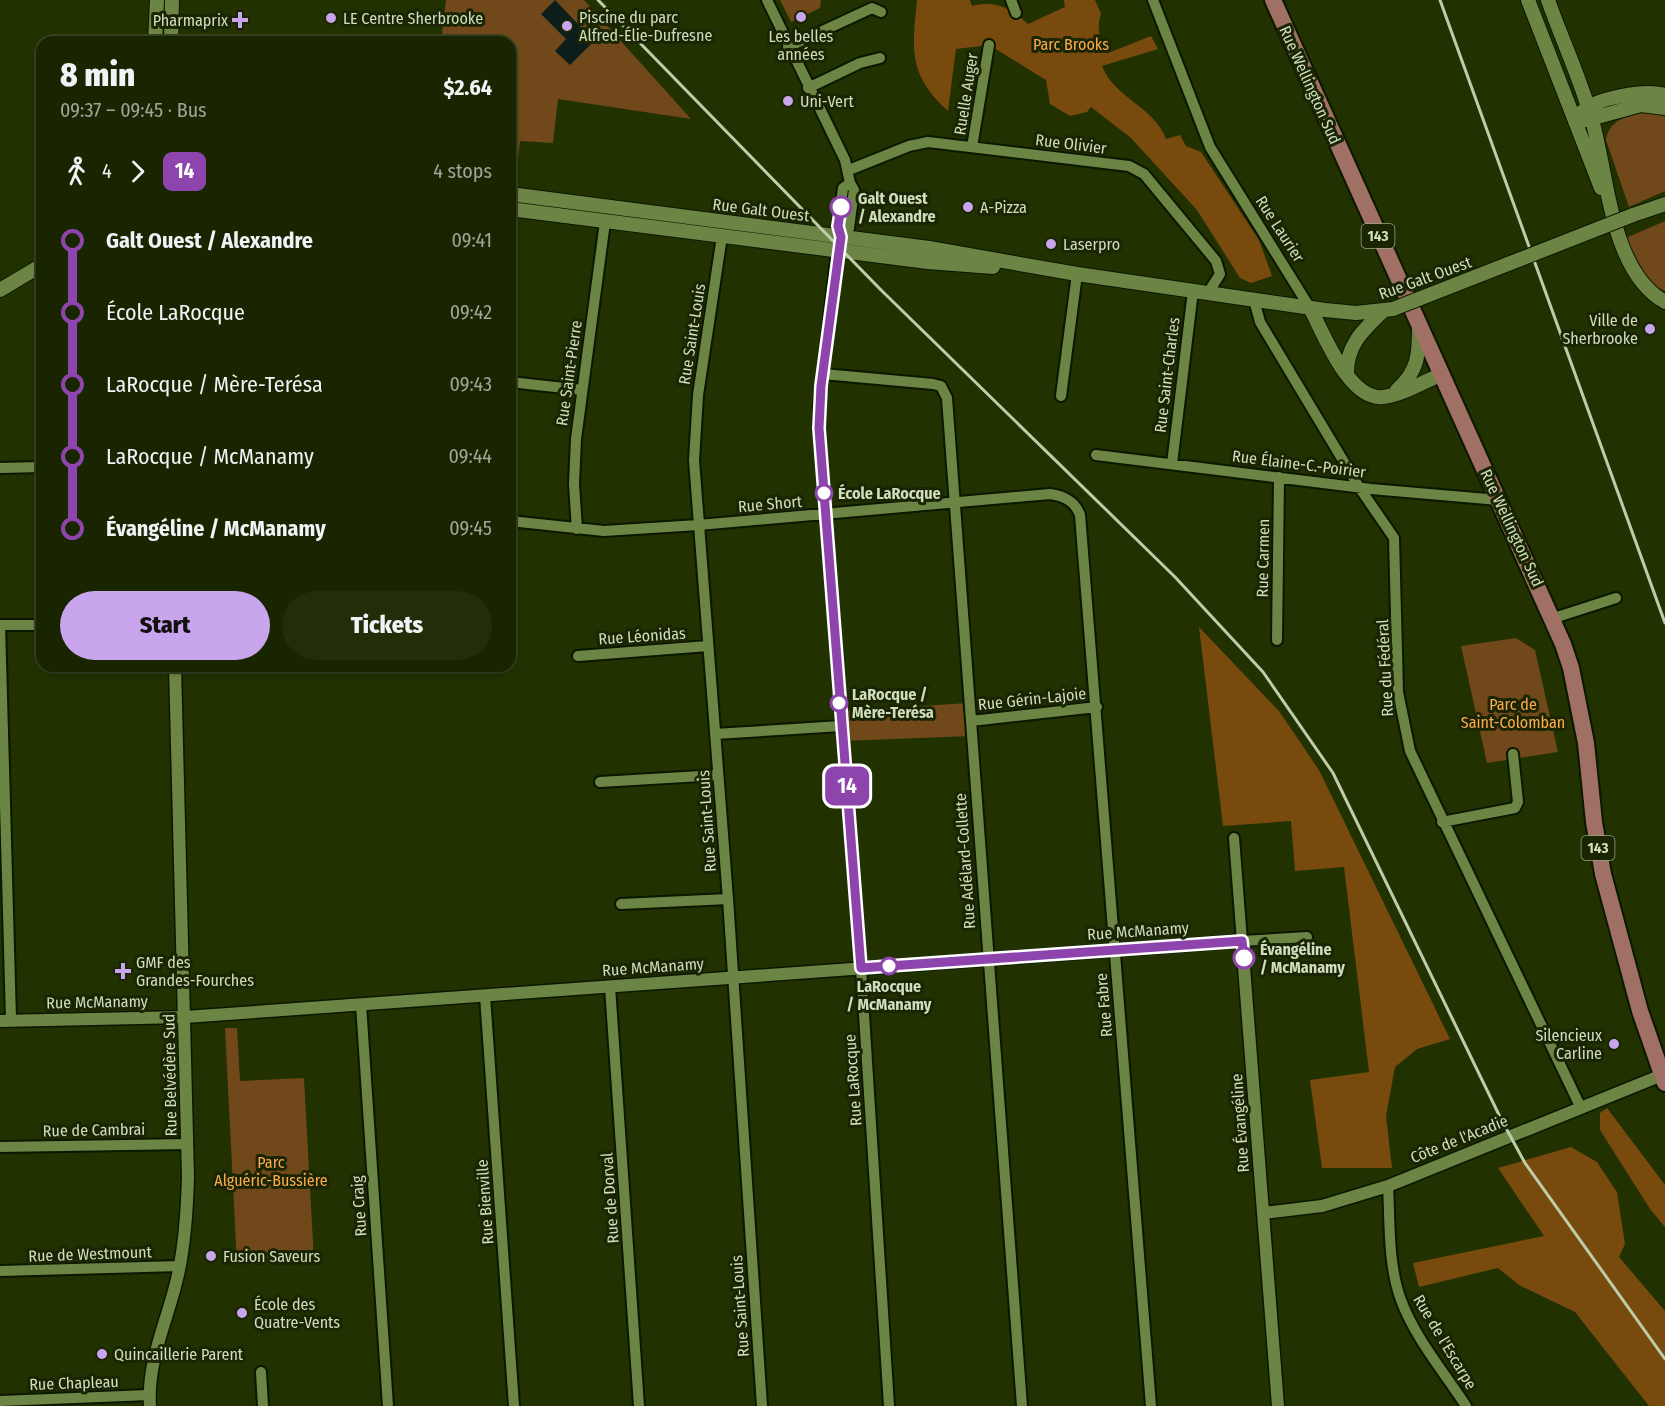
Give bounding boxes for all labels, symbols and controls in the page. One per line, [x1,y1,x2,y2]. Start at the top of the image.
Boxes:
place label: Piscine du parc Alfred-Élie-Dufresne [579,8,712,45]
place label: LE Centre Sherbrooke [343,9,483,28]
marker: Les belles années [794,10,808,24]
place label: Pharmaprix [153,11,228,30]
marker: LE Centre Sherbrooke [324,11,338,25]
marker: Pharmaprix [233,13,247,27]
marker: Piscine du parc Alfred-Élie-Dufresne [560,19,574,33]
street label: Rue Wellington Sud [1275,23,1345,147]
place label: Les belles années [769,27,834,64]
park label: Parc Brooks [1033,35,1109,54]
street label: Ruelle Auger [950,51,982,136]
text: 8 min [60,55,135,95]
text: $2.64 [443,74,492,101]
place label: Uni-Vert [800,92,855,111]
marker: Uni-Vert [781,94,795,108]
text: 09:37 – 09:45 · Bus [60,98,207,122]
street label: Rue Olivier [1034,130,1108,158]
icon: walk [60,155,93,188]
icon: forward [121,155,154,188]
text: 14 [175,158,194,184]
text: 4 [102,159,112,183]
text: 4 stops [433,159,492,183]
place label: Galt Ouest / Alexandre [858,189,936,226]
street label: Rue Laurier [1252,192,1309,266]
street label: Rue Galt Ouest [712,195,811,225]
marker: Galt Ouest / Alexandre [830,196,852,218]
place label: A-Pizza [980,198,1027,217]
marker: A-Pizza [961,200,975,214]
road number: 143 [1362,224,1394,248]
text: Galt Ouest / Alexandre [106,227,313,254]
text: 09:41 [451,228,492,252]
place label: Laserpro [1063,235,1120,254]
marker: Laserpro [1044,237,1058,251]
street label: Rue Galt Ouest [1376,252,1475,304]
street label: Rue Saint-Louis [675,282,709,386]
text: École LaRocque [106,299,245,326]
text: 09:42 [450,300,492,324]
place label: Ville de Sherbrooke [1562,311,1638,348]
street label: Rue Saint-Charles [1150,316,1184,434]
street label: Rue Saint-Pierre [552,319,586,427]
marker: Ville de Sherbrooke [1643,322,1657,336]
text: LaRocque / Mère-Terésa [106,371,323,398]
text: 09:43 [449,372,492,396]
text: LaRocque / McManamy [106,443,314,470]
text: 09:44 [449,444,492,468]
street label: Rue Élaine-C.-Poirier [1231,446,1367,482]
street label: Rue Wellington Sud [1476,466,1548,590]
place label: École LaRocque [838,483,941,503]
marker: École LaRocque [815,484,833,502]
street label: Rue Short [737,492,804,516]
text: Évangéline / McManamy [106,515,326,542]
text: 09:45 [449,516,492,540]
street label: Rue Carmen [1253,518,1273,598]
button: Start [60,591,270,660]
button: Tickets [282,591,492,660]
street label: Rue du Fédéral [1373,619,1397,717]
street label: Rue Léonidas [598,623,686,649]
street label: Rue Gérin-Lajoie [977,684,1087,714]
place label: LaRocque / Mère-Terésa [852,685,934,722]
marker: LaRocque / Mère-Terésa [830,694,848,712]
park label: Parc de Saint-Colomban [1461,695,1565,732]
line badge: 14 [820,766,874,806]
street label: Rue Saint-Louis [694,769,720,872]
text: 14 [837,773,857,799]
street label: Rue Adélard-Collette [951,792,979,929]
road number: 143 [1582,836,1614,860]
street label: Rue McManamy [1087,918,1190,944]
place label: Évangéline / McManamy [1260,939,1345,977]
marker: Évangéline / McManamy [1233,947,1255,969]
place label: GMF des Grandes-Fourches [136,953,254,990]
street label: Rue McManamy [602,954,705,980]
marker: LaRocque / McManamy [880,957,898,975]
marker: GMF des Grandes-Fourches [114,962,132,980]
street label: Rue Fabre [1092,972,1116,1038]
place label: LaRocque / McManamy [847,977,932,1014]
street label: Rue McManamy [46,992,149,1012]
street label: Rue Belvédère Sud [159,1014,181,1136]
place label: Silencieux Carline [1535,1026,1602,1063]
street label: Rue LaRocque [840,1033,866,1126]
marker: Silencieux Carline [1607,1037,1621,1051]
street label: Rue Évangéline [1227,1073,1253,1173]
street label: Côte de l'Acadie [1408,1111,1511,1167]
street label: Rue de Cambrai [43,1120,145,1140]
street label: Rue de Dorval [597,1152,623,1244]
park label: Parc Alguéric-Bussière [214,1153,328,1190]
street label: Rue Bienville [473,1159,497,1245]
street label: Rue Craig [347,1174,371,1237]
street label: Rue de Westmount [28,1242,153,1266]
place label: Fusion Saveurs [223,1247,320,1266]
marker: Fusion Saveurs [204,1249,218,1263]
street label: Rue Saint-Louis [727,1254,753,1357]
street label: Rue de l'Escarpe [1409,1291,1481,1393]
place label: École des Quatre-Vents [254,1295,340,1332]
marker: École des Quatre-Vents [235,1306,249,1320]
place label: Quincaillerie Parent [114,1345,244,1364]
marker: Quincaillerie Parent [95,1347,109,1361]
street label: Rue Chapleau [29,1372,119,1394]

